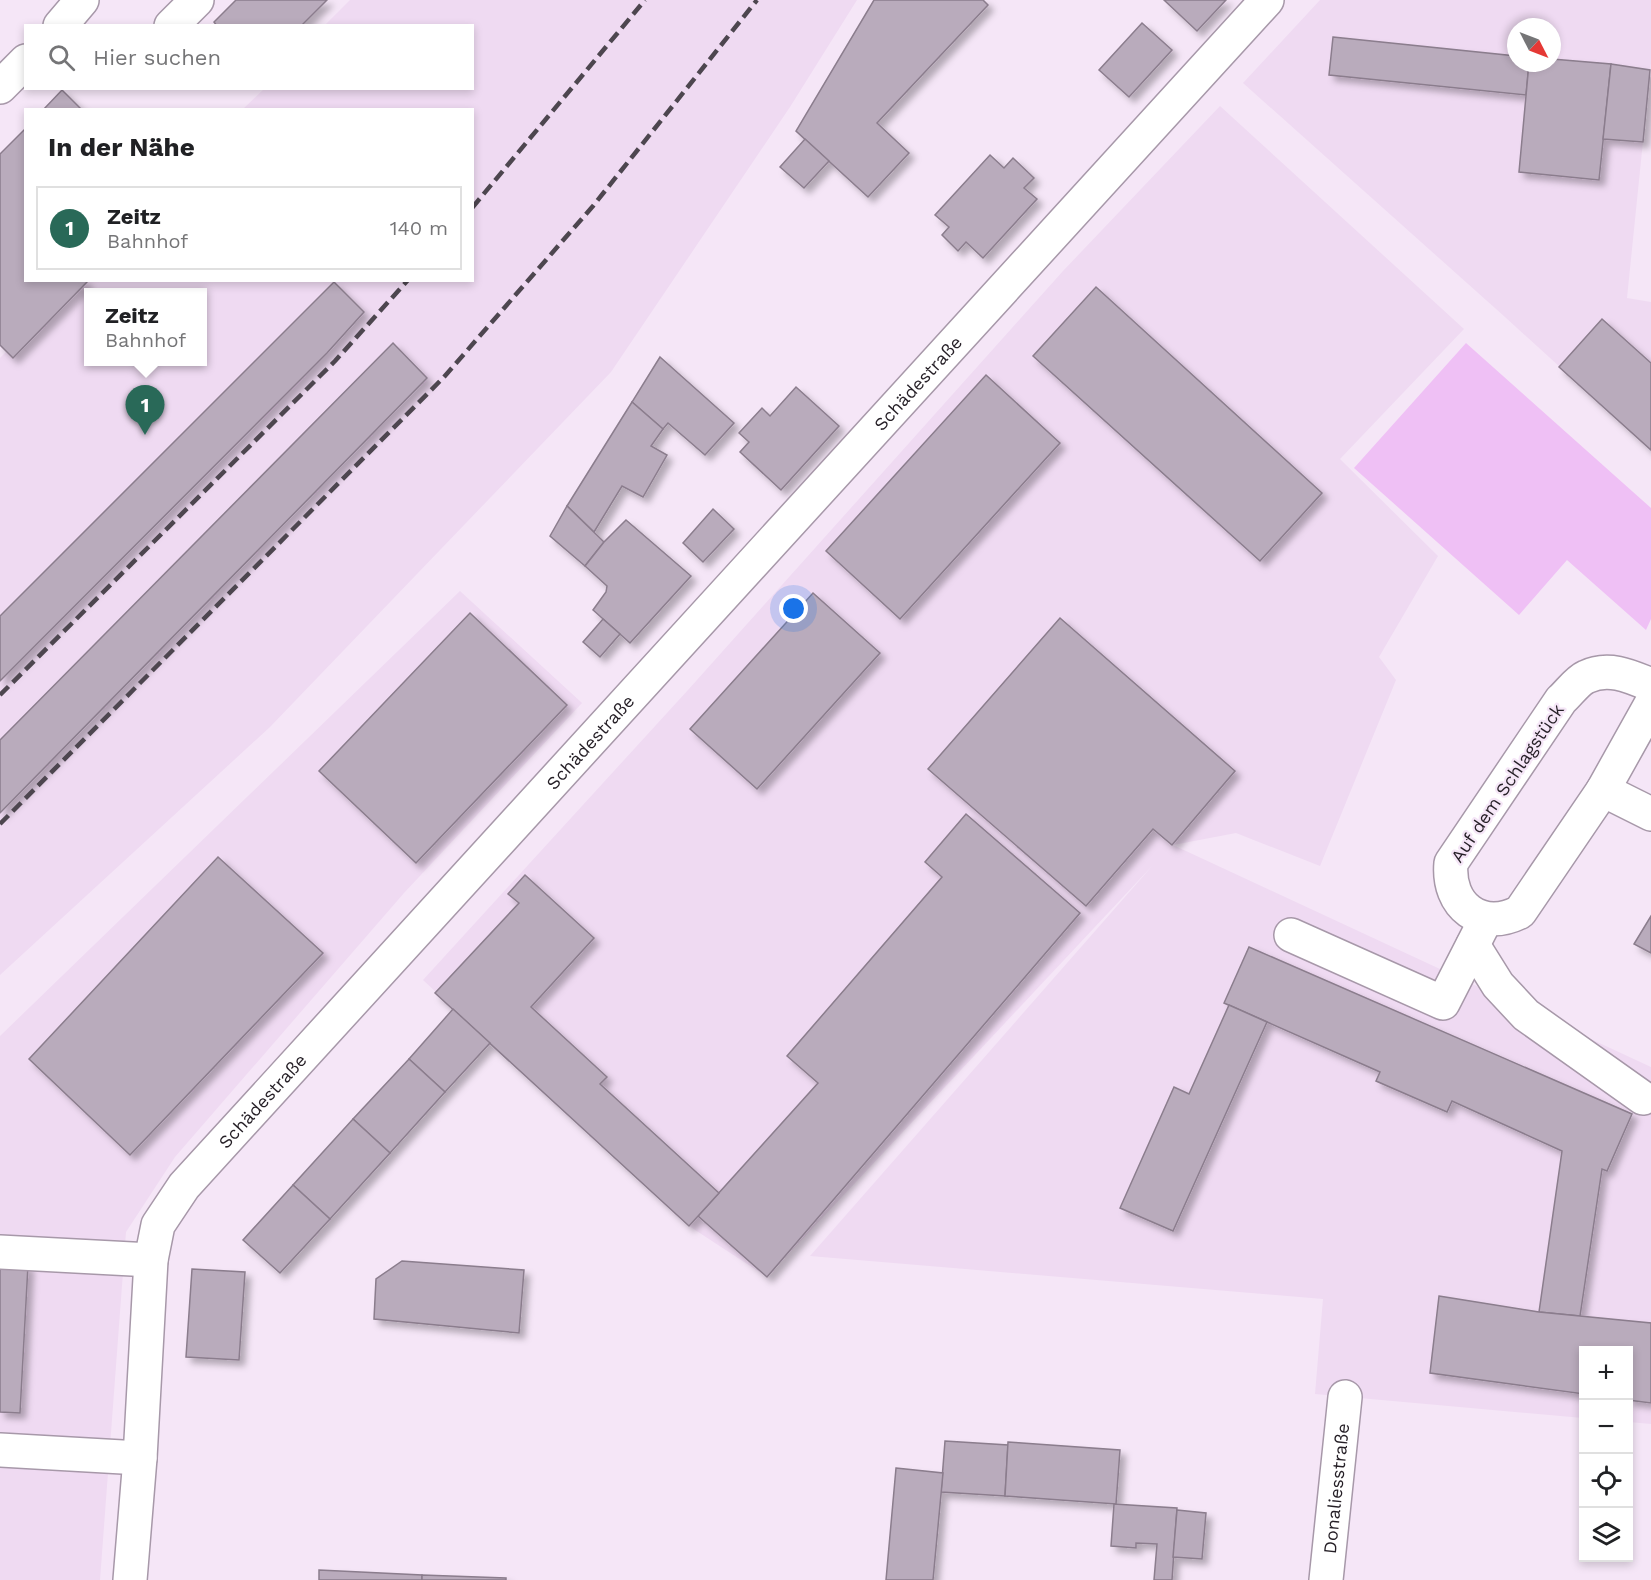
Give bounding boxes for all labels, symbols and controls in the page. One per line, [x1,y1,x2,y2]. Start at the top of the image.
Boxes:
north arrow [1507,18,1561,72]
search box [24,24,474,90]
icon: search [45,41,78,74]
text: Hier suchen [93,45,221,70]
text: In der Nähe [48,132,195,162]
text: Zeitz [107,204,161,229]
text: 1 [65,216,74,240]
text: 140 m [390,216,448,240]
text: Bahnhof [107,229,188,253]
popup [84,288,207,366]
text: Zeitz [105,303,159,328]
text: Bahnhof [105,328,186,352]
street label: Schädestraße [869,331,966,434]
pin: 1 [126,386,164,435]
your location [779,594,808,623]
street label: Schädestraße [541,690,638,793]
street label: Auf dem Schlagstück [1446,700,1568,866]
street label: Schädestraße [214,1049,310,1152]
map controls [1579,1346,1633,1562]
button: + [1579,1346,1633,1400]
button: − [1579,1400,1633,1454]
street label: Donaliesstraße [1318,1422,1353,1555]
button: locate [1579,1454,1633,1508]
button: layers [1579,1508,1633,1562]

